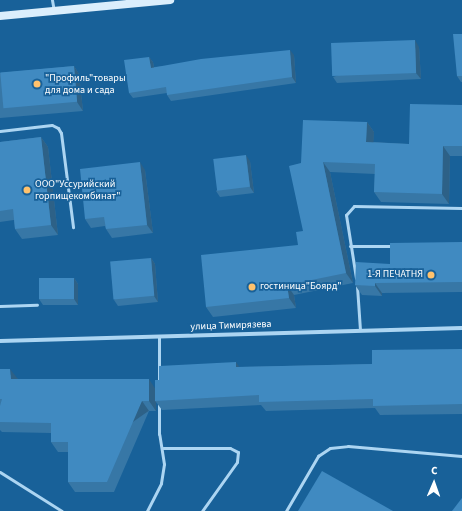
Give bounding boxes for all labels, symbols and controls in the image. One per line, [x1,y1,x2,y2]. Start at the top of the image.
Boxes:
place label: "Профиль"товары для дома и сада [45,72,126,96]
marker: "Профиль"товары для дома и сада [32,79,42,89]
place label: ООО"Уссурийский горпищекомбинат" [35,178,120,202]
marker: ООО"Уссурийский горпищекомбинат" [22,185,32,195]
place label: 1-Я ПЕЧАТНЯ [367,269,423,281]
marker: 1-Я ПЕЧАТНЯ [426,270,436,280]
place label: гостиница"Боярд" [260,281,341,293]
marker: гостиница"Боярд" [247,282,257,292]
street label: улица Тимирязева [190,319,272,333]
north arrow [414,463,454,503]
text: С [431,463,438,478]

